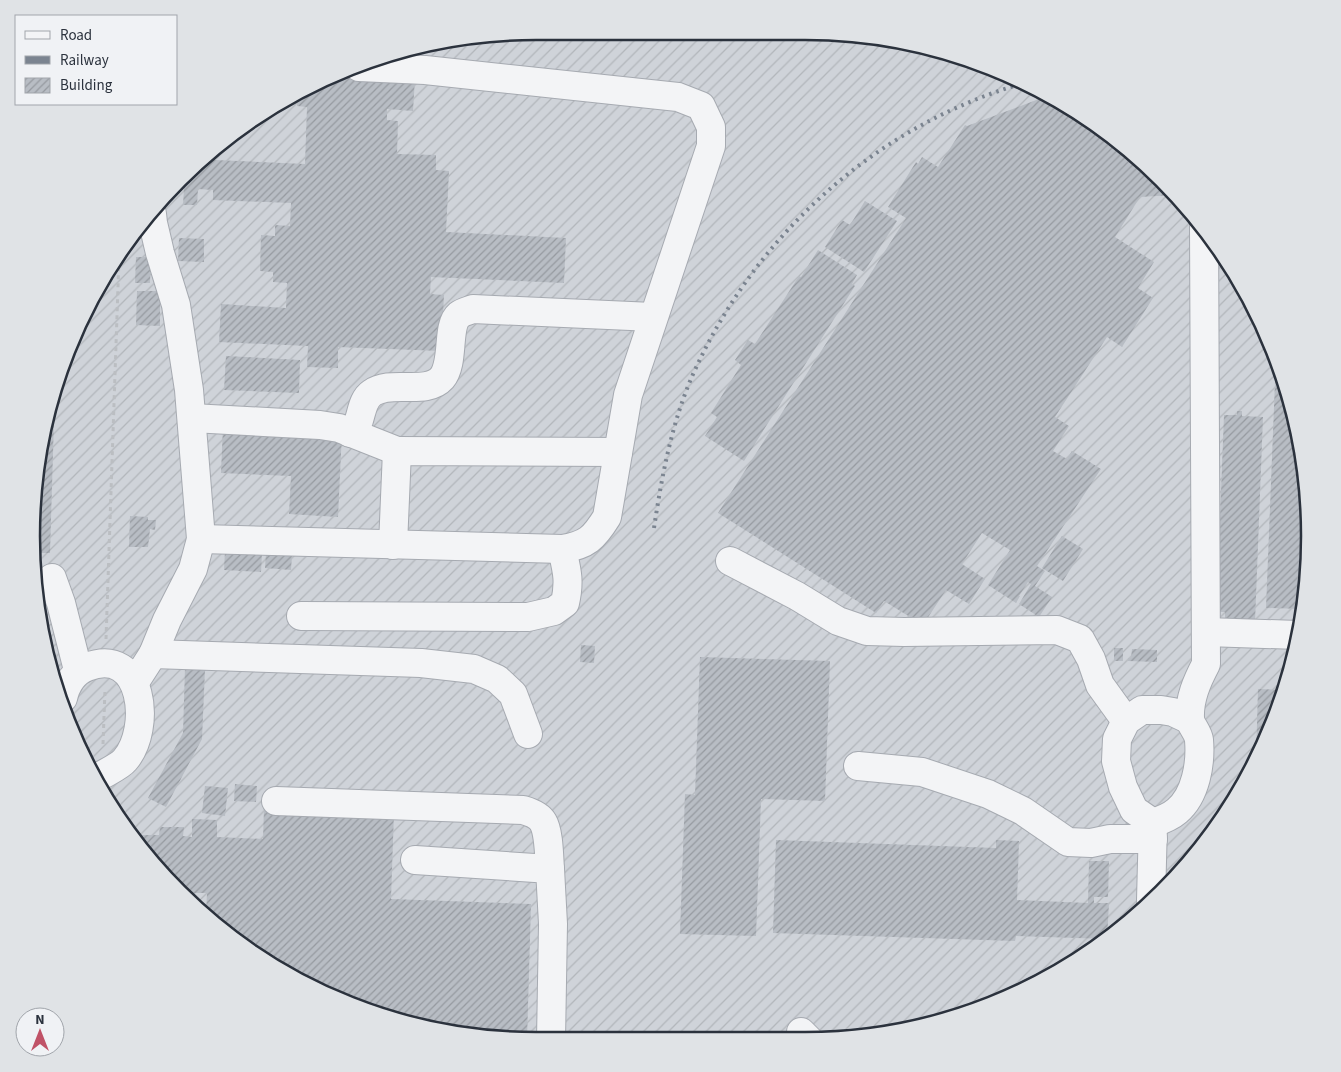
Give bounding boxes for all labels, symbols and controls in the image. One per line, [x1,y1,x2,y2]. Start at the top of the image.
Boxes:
legend [15,15,178,105]
text: Road [60,25,92,46]
text: Railway [60,50,109,71]
text: Building [60,75,113,96]
north arrow [15,1007,65,1057]
text: N [35,1010,45,1030]

